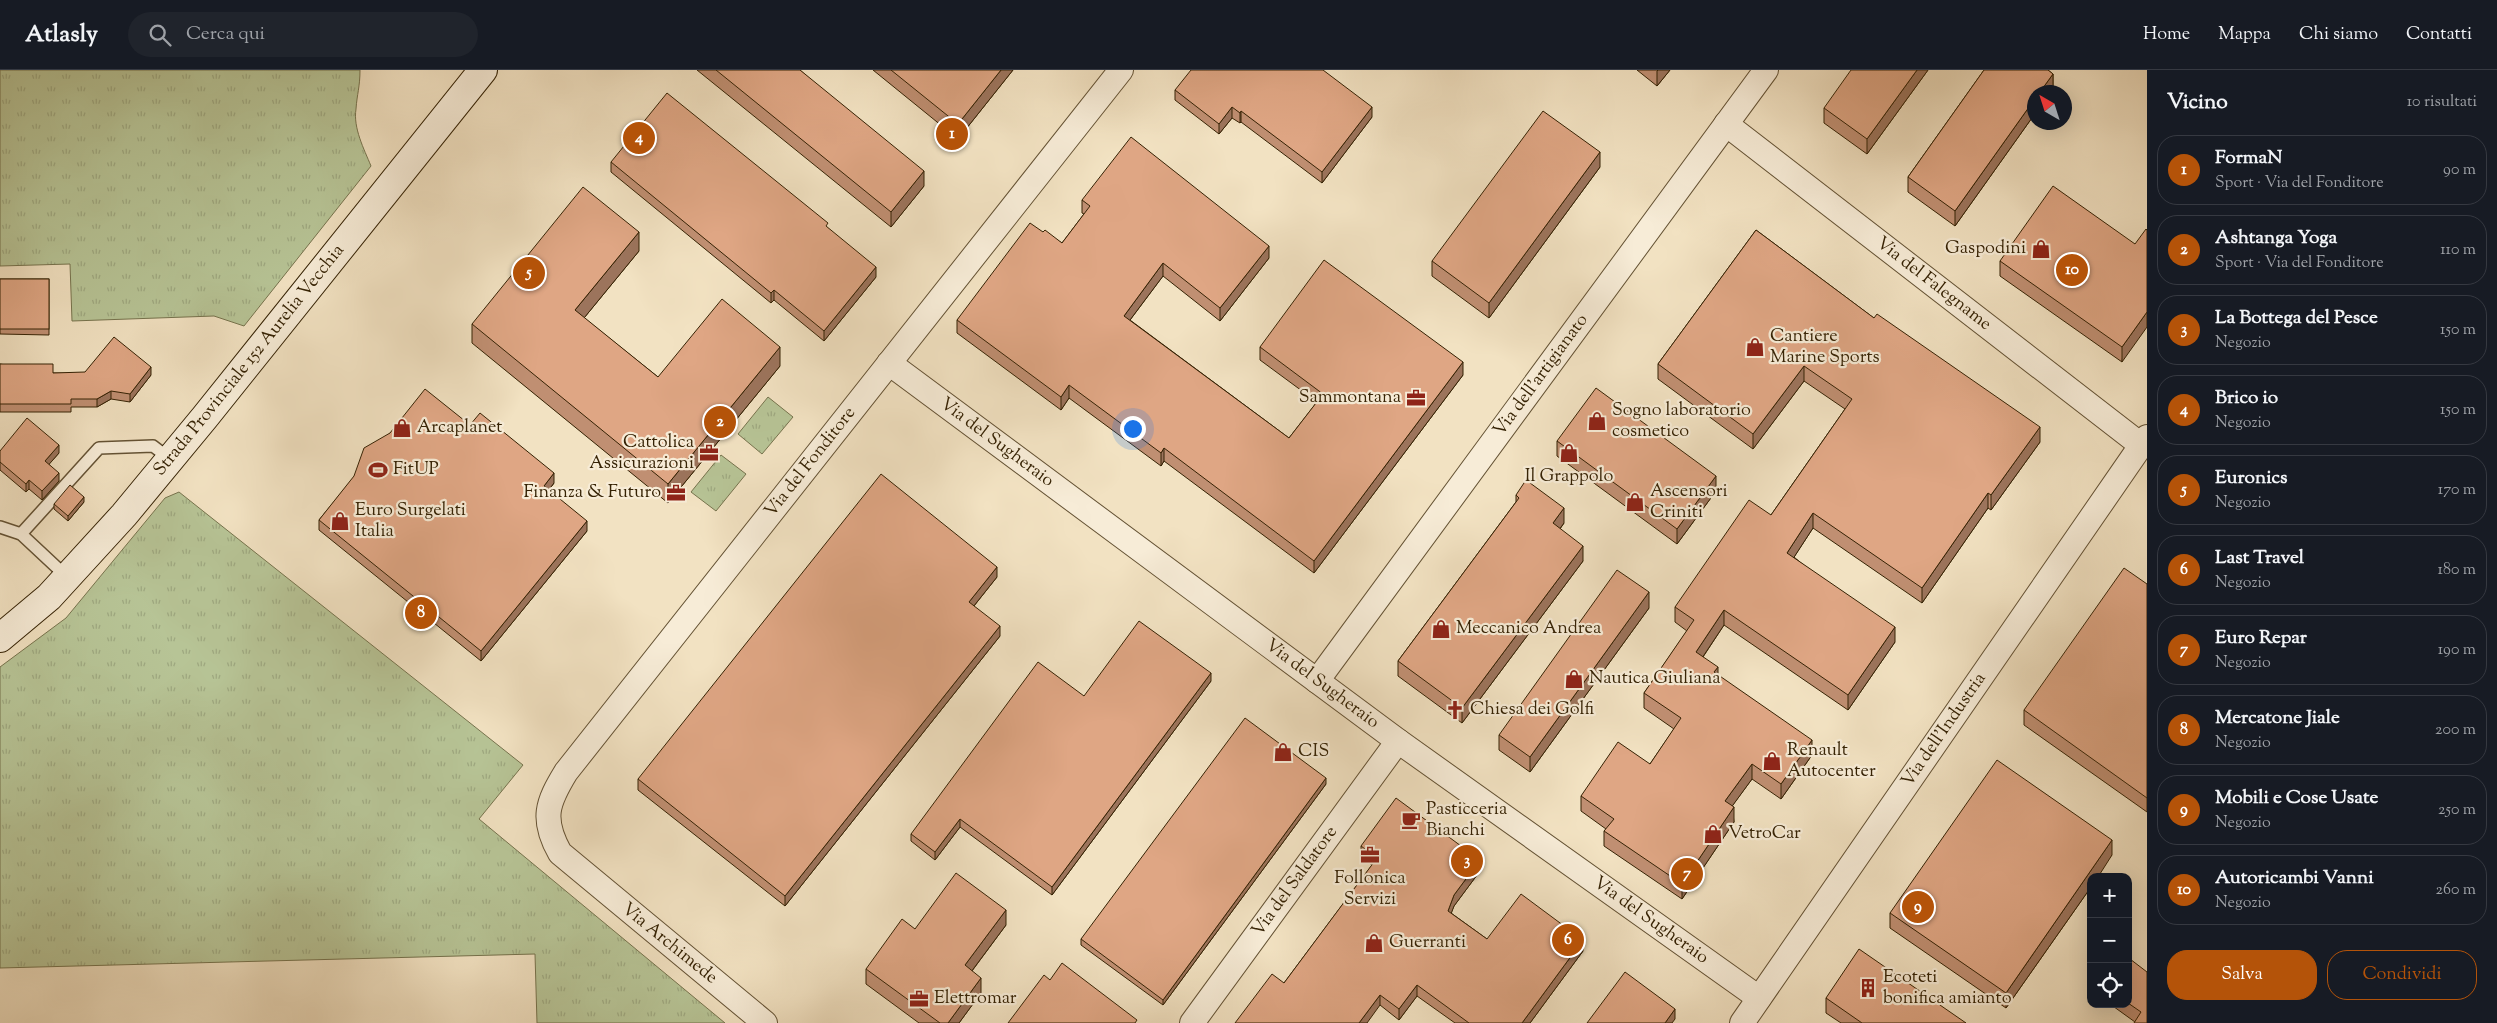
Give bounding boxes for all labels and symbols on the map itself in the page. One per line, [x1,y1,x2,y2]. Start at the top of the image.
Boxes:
north arrow [2027,85,2072,130]
pin: 1 [936,115,968,153]
pin: 4 [623,119,655,157]
street label: Via del Falegname [1870,231,1997,337]
place label: Gaspodini [1945,236,2026,262]
shop icon: Gaspodini [2030,238,2052,260]
street label: Strada Provinciale 152 Aurelia Vecchia [148,239,351,482]
pin: 10 [2056,251,2088,289]
pin: 5 [513,254,545,292]
street label: Via dell'artigianato [1488,309,1595,442]
place label: Cantiere Marine Sports [1770,324,1880,371]
shop icon: Cantiere Marine Sports [1744,336,1766,358]
place label: Sammontana [1299,385,1401,411]
office icon: Sammontana [1405,387,1427,409]
street label: Via del Sugheraio [934,392,1059,494]
place label: Sogno laboratorio cosmetico [1612,398,1751,445]
street label: Via del Fonditore [759,402,863,523]
pin: 2 [704,403,736,441]
shop icon: Sogno laboratorio cosmetico [1586,410,1608,432]
place label: Arcaplanet [417,415,502,441]
your location [1120,416,1146,442]
shop icon: Arcaplanet [391,417,413,439]
place label: Cattolica Assicurazioni [589,430,694,477]
office icon: Cattolica Assicurazioni [698,442,720,464]
shop icon: Il Grappolo [1558,442,1580,464]
place label: FitUP [393,457,439,483]
sports icon: FitUP [367,459,389,481]
place label: Il Grappolo [1525,464,1613,490]
place label: Ascensori Criniti [1650,479,1728,526]
place label: Finanza & Futuro [524,480,661,506]
office icon: Finanza & Futuro [665,482,687,504]
shop icon: Ascensori Criniti [1624,491,1646,513]
place label: Euro Surgelati Italia [355,498,466,545]
shop icon: Euro Surgelati Italia [329,510,351,532]
pin: 8 [405,594,437,632]
place label: Meccanico Andrea [1456,616,1601,642]
shop icon: Meccanico Andrea [1430,618,1452,640]
street label: Via del Sugheraio [1259,633,1384,736]
place label: Nautica Giuliana [1589,666,1721,692]
shop icon: Nautica Giuliana [1563,668,1585,690]
street label: Via dell'Industria [1896,668,1993,793]
place label: Chiesa dei Golfi [1470,697,1595,723]
church icon: Chiesa dei Golfi [1444,699,1466,721]
place label: Renault Autocenter [1787,738,1876,785]
place label: CIS [1298,739,1329,765]
shop icon: CIS [1272,741,1294,763]
shop icon: Renault Autocenter [1761,750,1783,772]
place label: Pasticceria Bianchi [1426,797,1507,844]
cafe icon: Pasticceria Bianchi [1400,809,1422,831]
street label: Via del Saldatore [1246,821,1344,942]
place label: VetroCar [1728,821,1801,847]
shop icon: VetroCar [1702,823,1724,845]
pin: 3 [1451,842,1483,880]
office icon: Follonica Servizi [1359,844,1381,866]
pin: 7 [1671,855,1703,893]
place label: Follonica Servizi [1334,866,1406,913]
street label: Via del Sugheraio [1587,871,1714,971]
pin: 9 [1902,888,1934,926]
street label: Via Archimede [615,897,723,991]
pin: 6 [1552,921,1584,959]
place label: Guerranti [1389,930,1466,956]
shop icon: Guerranti [1363,932,1385,954]
place label: Ecoteti bonifica amianto [1883,965,2012,1012]
building icon: Ecoteti bonifica amianto [1857,977,1879,999]
place label: Elettromar [934,986,1017,1012]
office icon: Elettromar [908,988,930,1010]

